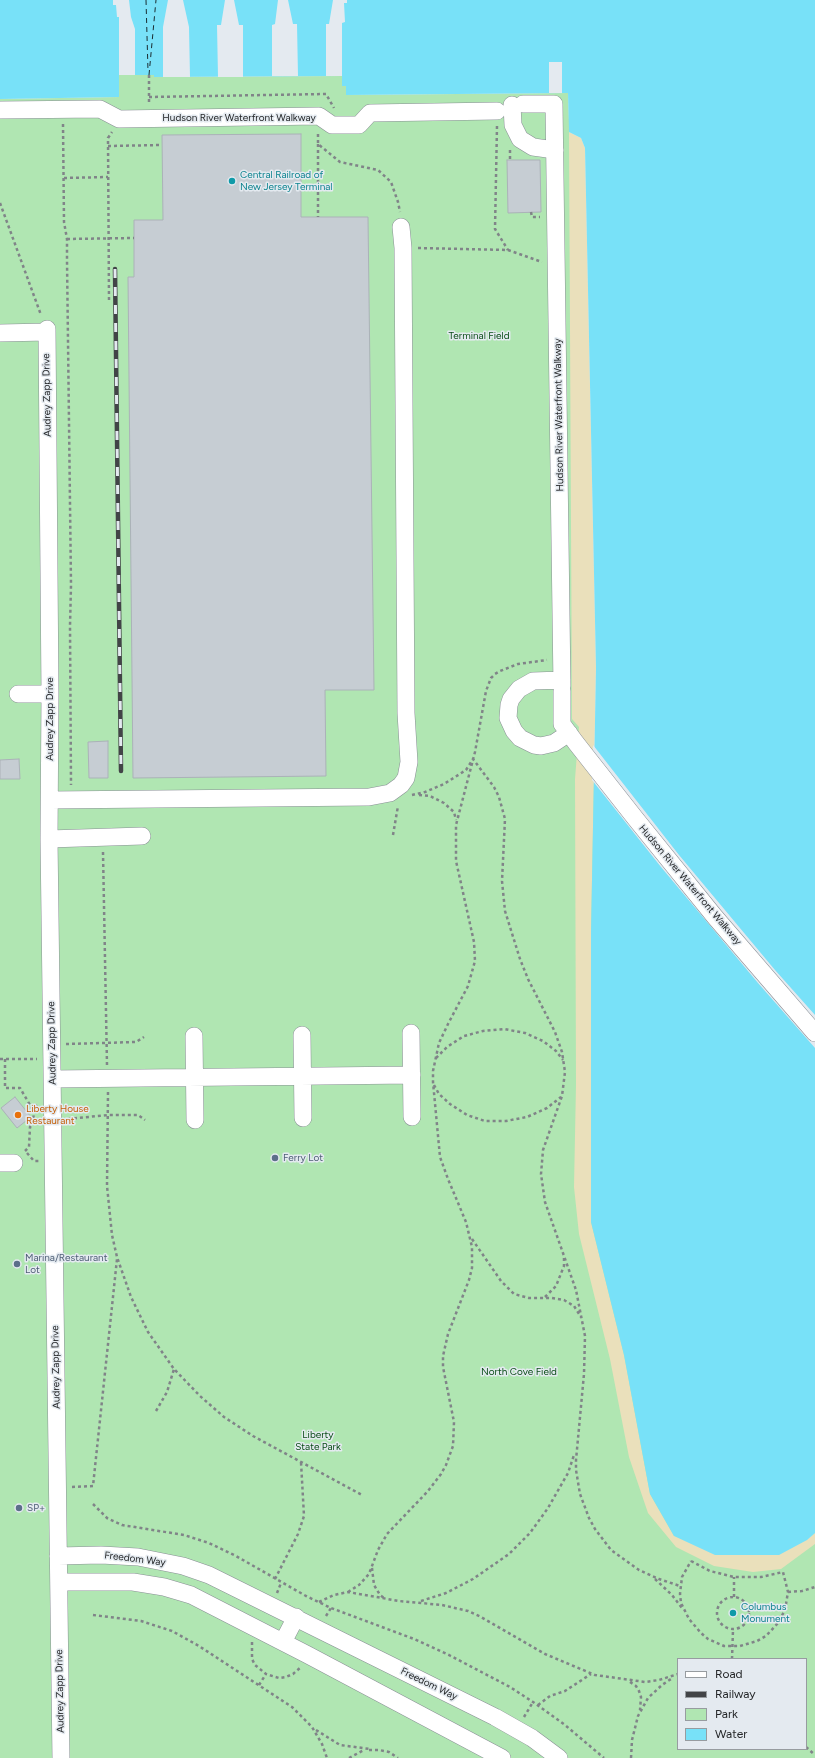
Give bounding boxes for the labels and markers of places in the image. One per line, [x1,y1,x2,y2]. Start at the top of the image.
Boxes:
place label: Central Railroad of New Jersey Terminal [240,169,333,192]
marker: Central Railroad of New Jersey Terminal [227,176,237,186]
place label: Liberty House Restaurant [26,1103,89,1126]
marker: Liberty House Restaurant [13,1110,23,1120]
place label: Ferry Lot [283,1152,323,1164]
marker: Ferry Lot [270,1153,280,1163]
place label: Marina/Restaurant Lot [25,1252,107,1276]
marker: Marina/Restaurant Lot [12,1259,22,1269]
place label: SP+ [27,1502,45,1514]
marker: SP+ [14,1503,24,1513]
place label: Columbus Monument [741,1601,790,1624]
marker: Columbus Monument [728,1608,738,1618]

